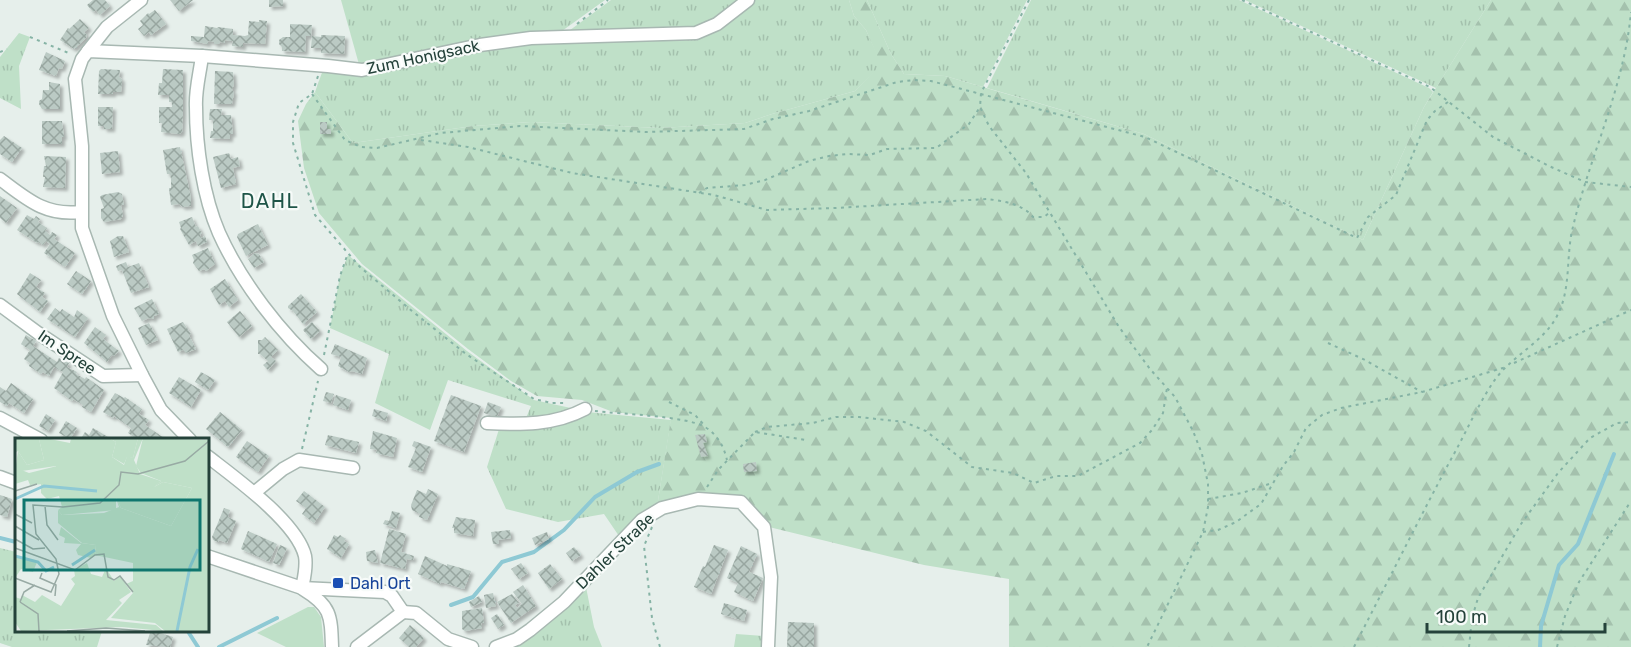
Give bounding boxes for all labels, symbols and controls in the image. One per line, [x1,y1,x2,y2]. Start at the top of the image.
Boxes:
street label: Zum Honigsack [365,36,482,78]
district label: DAHL [241,189,299,213]
street label: Im Spree [34,326,100,378]
inset map [15,438,208,632]
street label: Dahler Straße [572,509,658,593]
place label: Dahl Ort [350,574,411,593]
marker: Dahl Ort [331,576,345,590]
scale bar [1427,596,1606,634]
text: 100 m [1436,606,1487,628]

